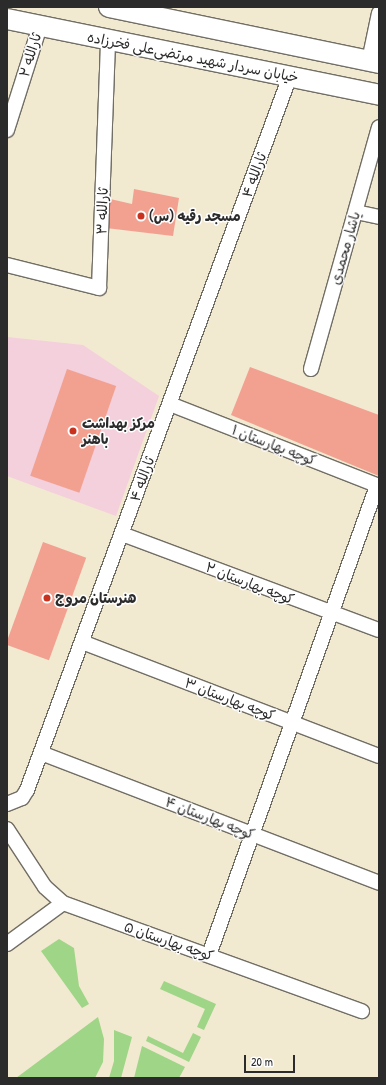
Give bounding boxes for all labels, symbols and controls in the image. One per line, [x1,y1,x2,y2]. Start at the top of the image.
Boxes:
street label: خیابان سردار شهید مرتضی‌علی فخرزاده [86,28,300,86]
street label: ثارالله ۲ [15,31,45,79]
street label: ثارالله ۴ [238,150,270,200]
street label: ثارالله ۳ [93,187,111,235]
place label: مسجد رقیه (س) [149,208,241,224]
street label: یاشار محمدی [327,209,363,287]
marker: مسجد رقیه (س) [136,211,146,221]
place label: مرکز بهداشت باهنر [82,415,155,448]
street label: کوچه بهارستان ۱ [229,421,319,469]
marker: مرکز بهداشت باهنر [67,425,79,437]
street label: ثارالله ۴ [126,454,158,504]
street label: کوچه بهارستان ۲ [203,558,297,608]
place label: هنرستان مروج [55,590,136,606]
marker: هنرستان مروج [42,593,52,603]
street label: کوچه بهارستان ۳ [182,674,278,724]
street label: کوچه بهارستان ۴ [163,793,257,843]
street label: کوچه بهارستان ۵ [122,918,216,964]
scale bar [246,1047,297,1073]
text: 20 m [251,1053,273,1070]

